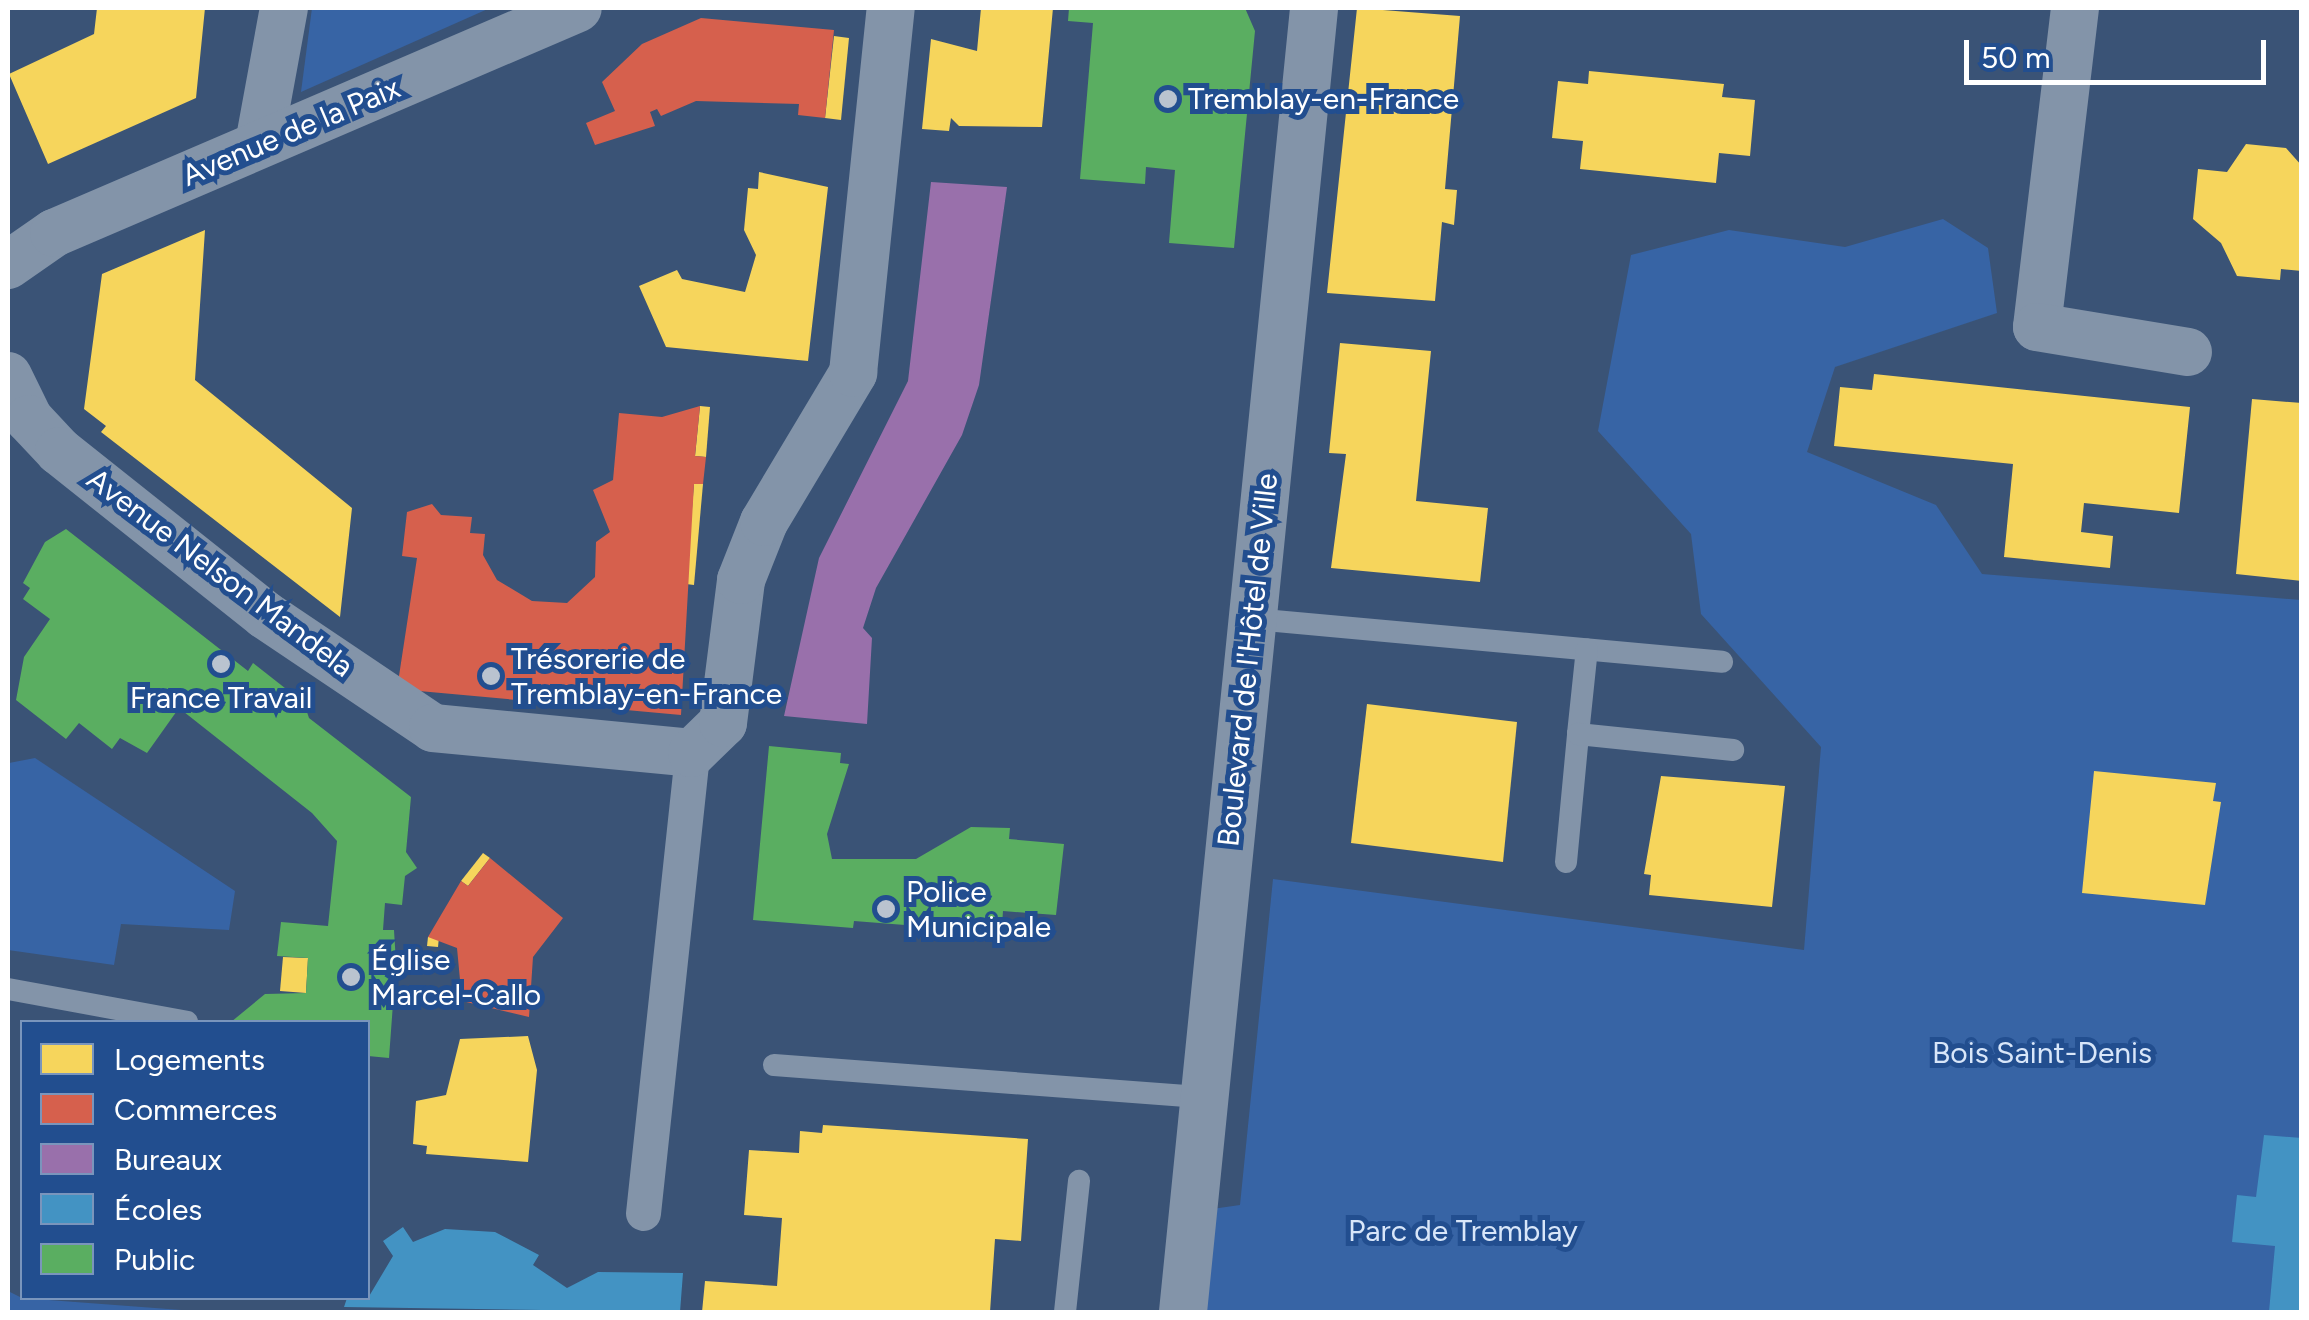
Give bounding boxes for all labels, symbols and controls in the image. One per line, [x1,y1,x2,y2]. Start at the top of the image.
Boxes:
scale bar [1969,20,2272,82]
text: 50 m [1981,39,2050,76]
street label: Avenue de la Paix [177,70,405,194]
place label: Tremblay-en-France [1188,81,1459,117]
marker: Tremblay-en-France [1157,88,1179,110]
street label: Avenue Nelson Mandela [80,461,360,685]
street label: Boulevard de l'Hôtel de Ville [1211,472,1285,848]
place label: Trésorerie de Tremblay-en-France [511,641,782,712]
marker: France Travail [210,653,232,675]
marker: Trésorerie de Tremblay-en-France [480,665,502,687]
place label: France Travail [130,680,312,716]
place label: Police Municipale [906,874,1051,944]
marker: Police Municipale [875,898,897,920]
place label: Église Marcel-Callo [371,942,541,1012]
marker: Église Marcel-Callo [340,966,362,988]
legend [20,1020,370,1300]
park label: Bois Saint-Denis [1932,1035,2152,1071]
text: Logements [114,1041,265,1078]
text: Commerces [114,1091,277,1128]
text: Bureaux [114,1141,222,1178]
text: Écoles [114,1191,202,1228]
park label: Parc de Tremblay [1348,1213,1578,1249]
text: Public [114,1241,195,1278]

